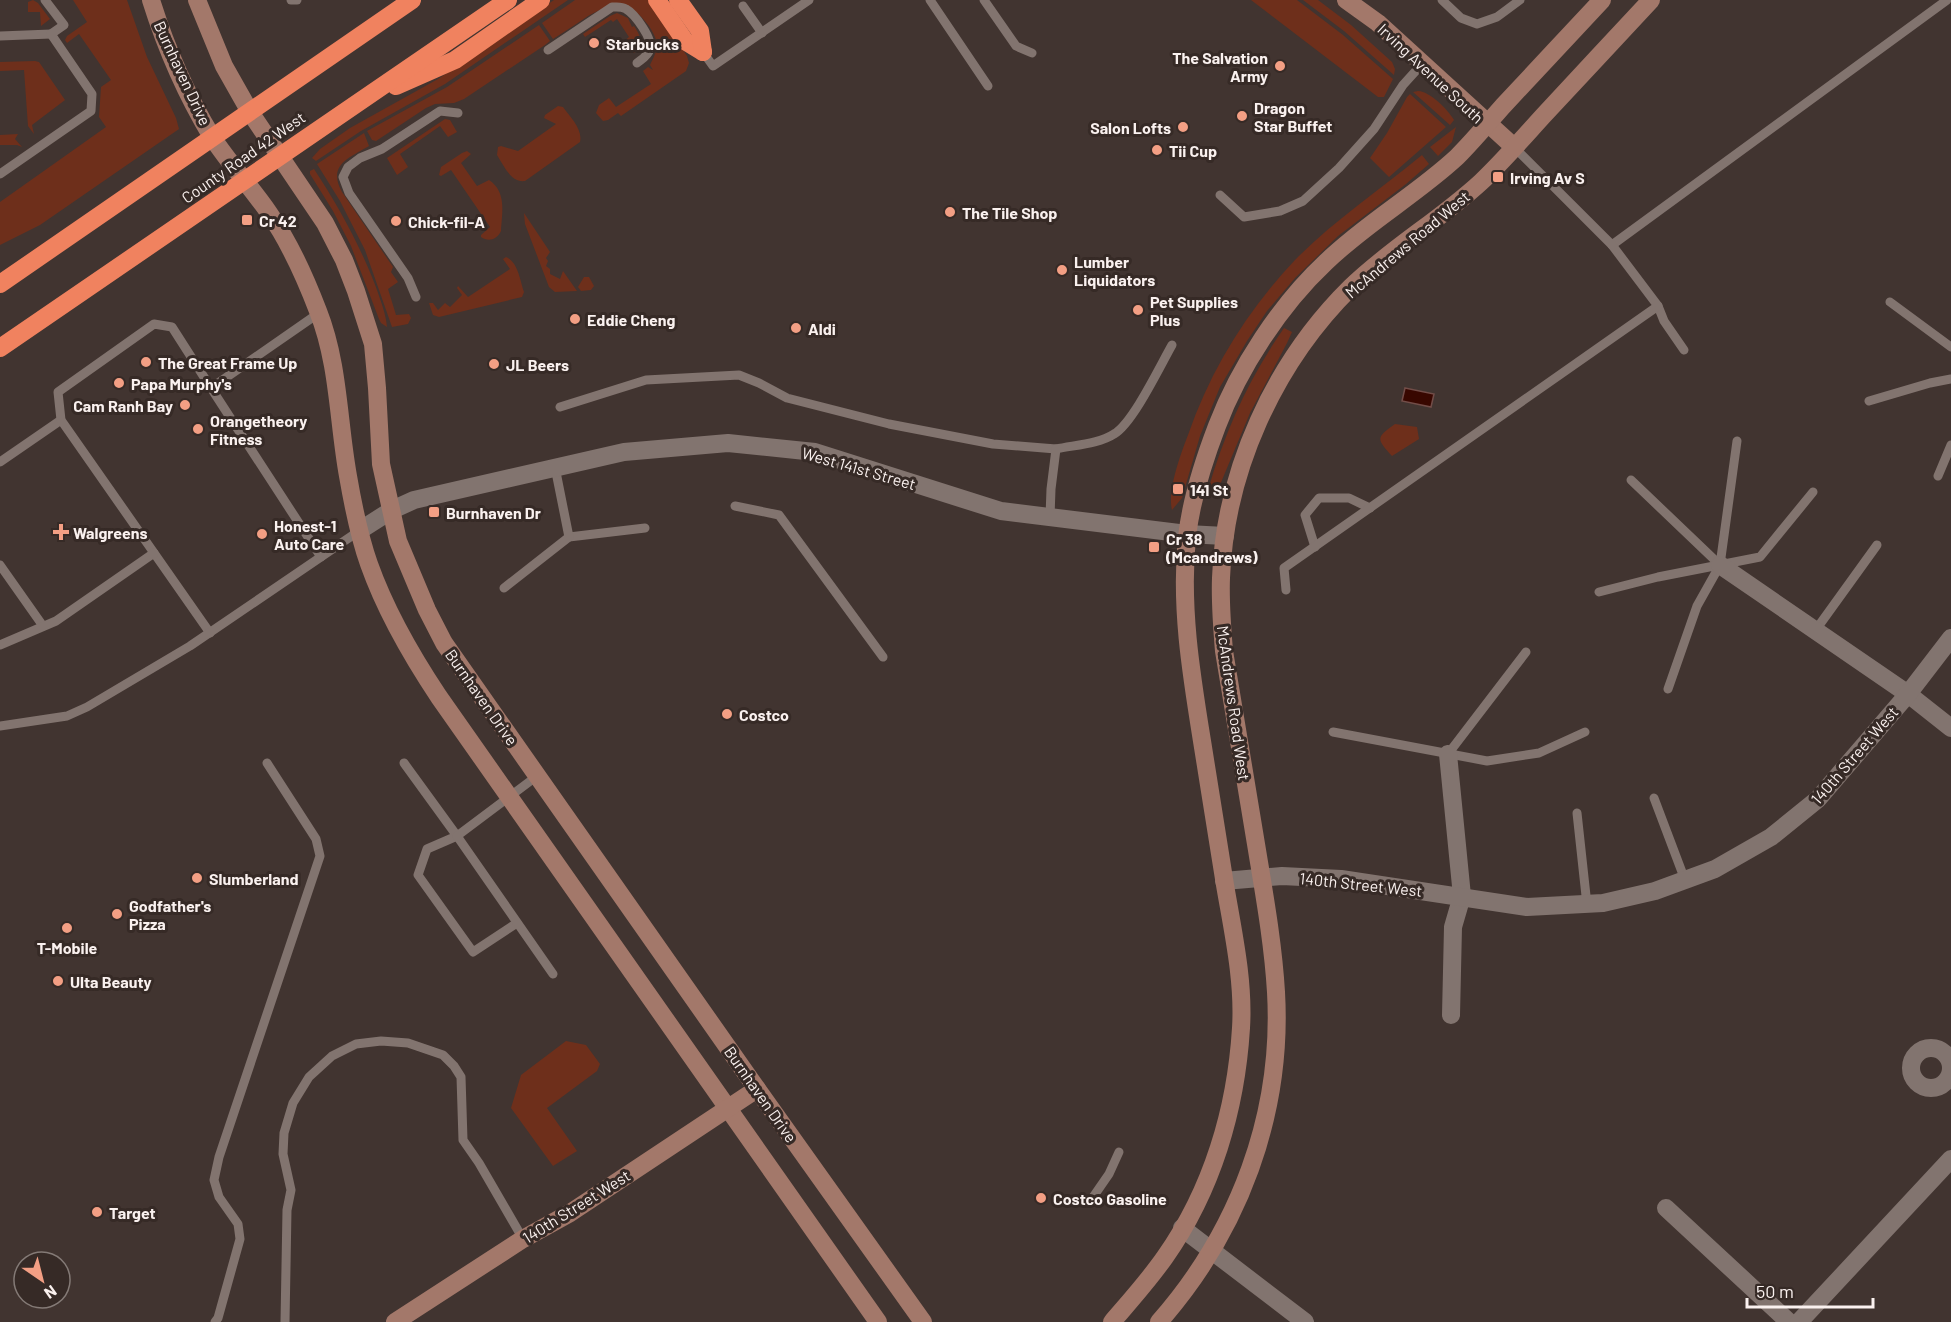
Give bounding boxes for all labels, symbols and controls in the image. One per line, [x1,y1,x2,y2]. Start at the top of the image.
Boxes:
street label: Burnhaven Drive [151,18,215,128]
street label: Irving Avenue South [1374,19,1488,127]
place label: Starbucks [606,34,679,53]
marker: Starbucks [587,36,601,50]
place label: The Salvation Army [1172,48,1268,85]
marker: The Salvation Army [1273,59,1287,73]
place label: Dragon Star Buffet [1254,98,1332,135]
street label: County Road 42 West [178,107,308,207]
marker: Dragon Star Buffet [1235,109,1249,123]
place label: Salon Lofts [1090,118,1171,137]
marker: Salon Lofts [1176,120,1190,134]
place label: Tii Cup [1169,141,1217,160]
marker: Tii Cup [1150,143,1164,157]
place label: Irving Av S [1510,168,1585,187]
marker: Irving Av S [1491,170,1505,184]
street label: McAndrews Road West [1341,186,1473,302]
place label: The Tile Shop [962,203,1057,222]
marker: The Tile Shop [943,205,957,219]
place label: Cr 42 [259,211,297,230]
place label: Chick-fil-A [408,212,485,231]
marker: Cr 42 [240,213,254,227]
marker: Chick-fil-A [389,214,403,228]
place label: Lumber Liquidators [1074,252,1155,289]
marker: Lumber Liquidators [1055,263,1069,277]
place label: Pet Supplies Plus [1150,292,1238,329]
marker: Pet Supplies Plus [1131,303,1145,317]
place label: Eddie Cheng [587,310,675,329]
marker: Eddie Cheng [568,312,582,326]
place label: Aldi [808,319,836,338]
marker: Aldi [789,321,803,335]
place label: The Great Frame Up [158,353,297,372]
marker: The Great Frame Up [139,355,153,369]
place label: JL Beers [506,355,569,374]
marker: JL Beers [487,357,501,371]
place label: Papa Murphy's [131,374,232,393]
marker: Papa Murphy's [112,376,126,390]
place label: Cam Ranh Bay [73,396,173,415]
marker: Cam Ranh Bay [178,398,192,412]
place label: Orangetheory Fitness [210,411,307,448]
marker: Orangetheory Fitness [191,422,205,436]
street label: West 141st Street [800,443,918,493]
place label: 141 St [1190,480,1228,499]
marker: 141 St [1171,482,1185,496]
place label: Burnhaven Dr [446,503,541,522]
marker: Burnhaven Dr [427,505,441,519]
place label: Honest-1 Auto Care [274,516,345,553]
place label: Walgreens [73,523,148,542]
marker: Walgreens [54,525,68,539]
marker: Honest-1 Auto Care [255,527,269,541]
place label: Cr 38 (Mcandrews) [1165,529,1258,566]
marker: Cr 38 (Mcandrews) [1147,540,1161,554]
street label: McAndrews Road West [1214,624,1254,782]
street label: Burnhaven Drive [442,645,522,749]
street label: 140th Street West [1806,702,1902,808]
place label: Costco [739,705,789,724]
marker: Costco [720,707,734,721]
street label: 140th Street West [1299,868,1423,900]
place label: Slumberland [209,869,298,888]
marker: Slumberland [190,871,204,885]
place label: Godfather's Pizza [129,896,211,933]
marker: Godfather's Pizza [110,907,124,921]
marker: T-Mobile [60,921,74,935]
place label: T-Mobile [37,938,98,957]
place label: Ulta Beauty [70,972,152,991]
marker: Ulta Beauty [51,974,65,988]
street label: Burnhaven Drive [721,1042,801,1146]
street label: 140th Street West [519,1165,633,1247]
place label: Costco Gasoline [1053,1189,1167,1208]
marker: Costco Gasoline [1034,1191,1048,1205]
place label: Target [109,1203,156,1222]
marker: Target [90,1205,104,1219]
north arrow [12,1250,72,1310]
scale bar [1747,1271,1873,1309]
text: 50 m [1756,1280,1794,1302]
text: N [41,1282,61,1304]

